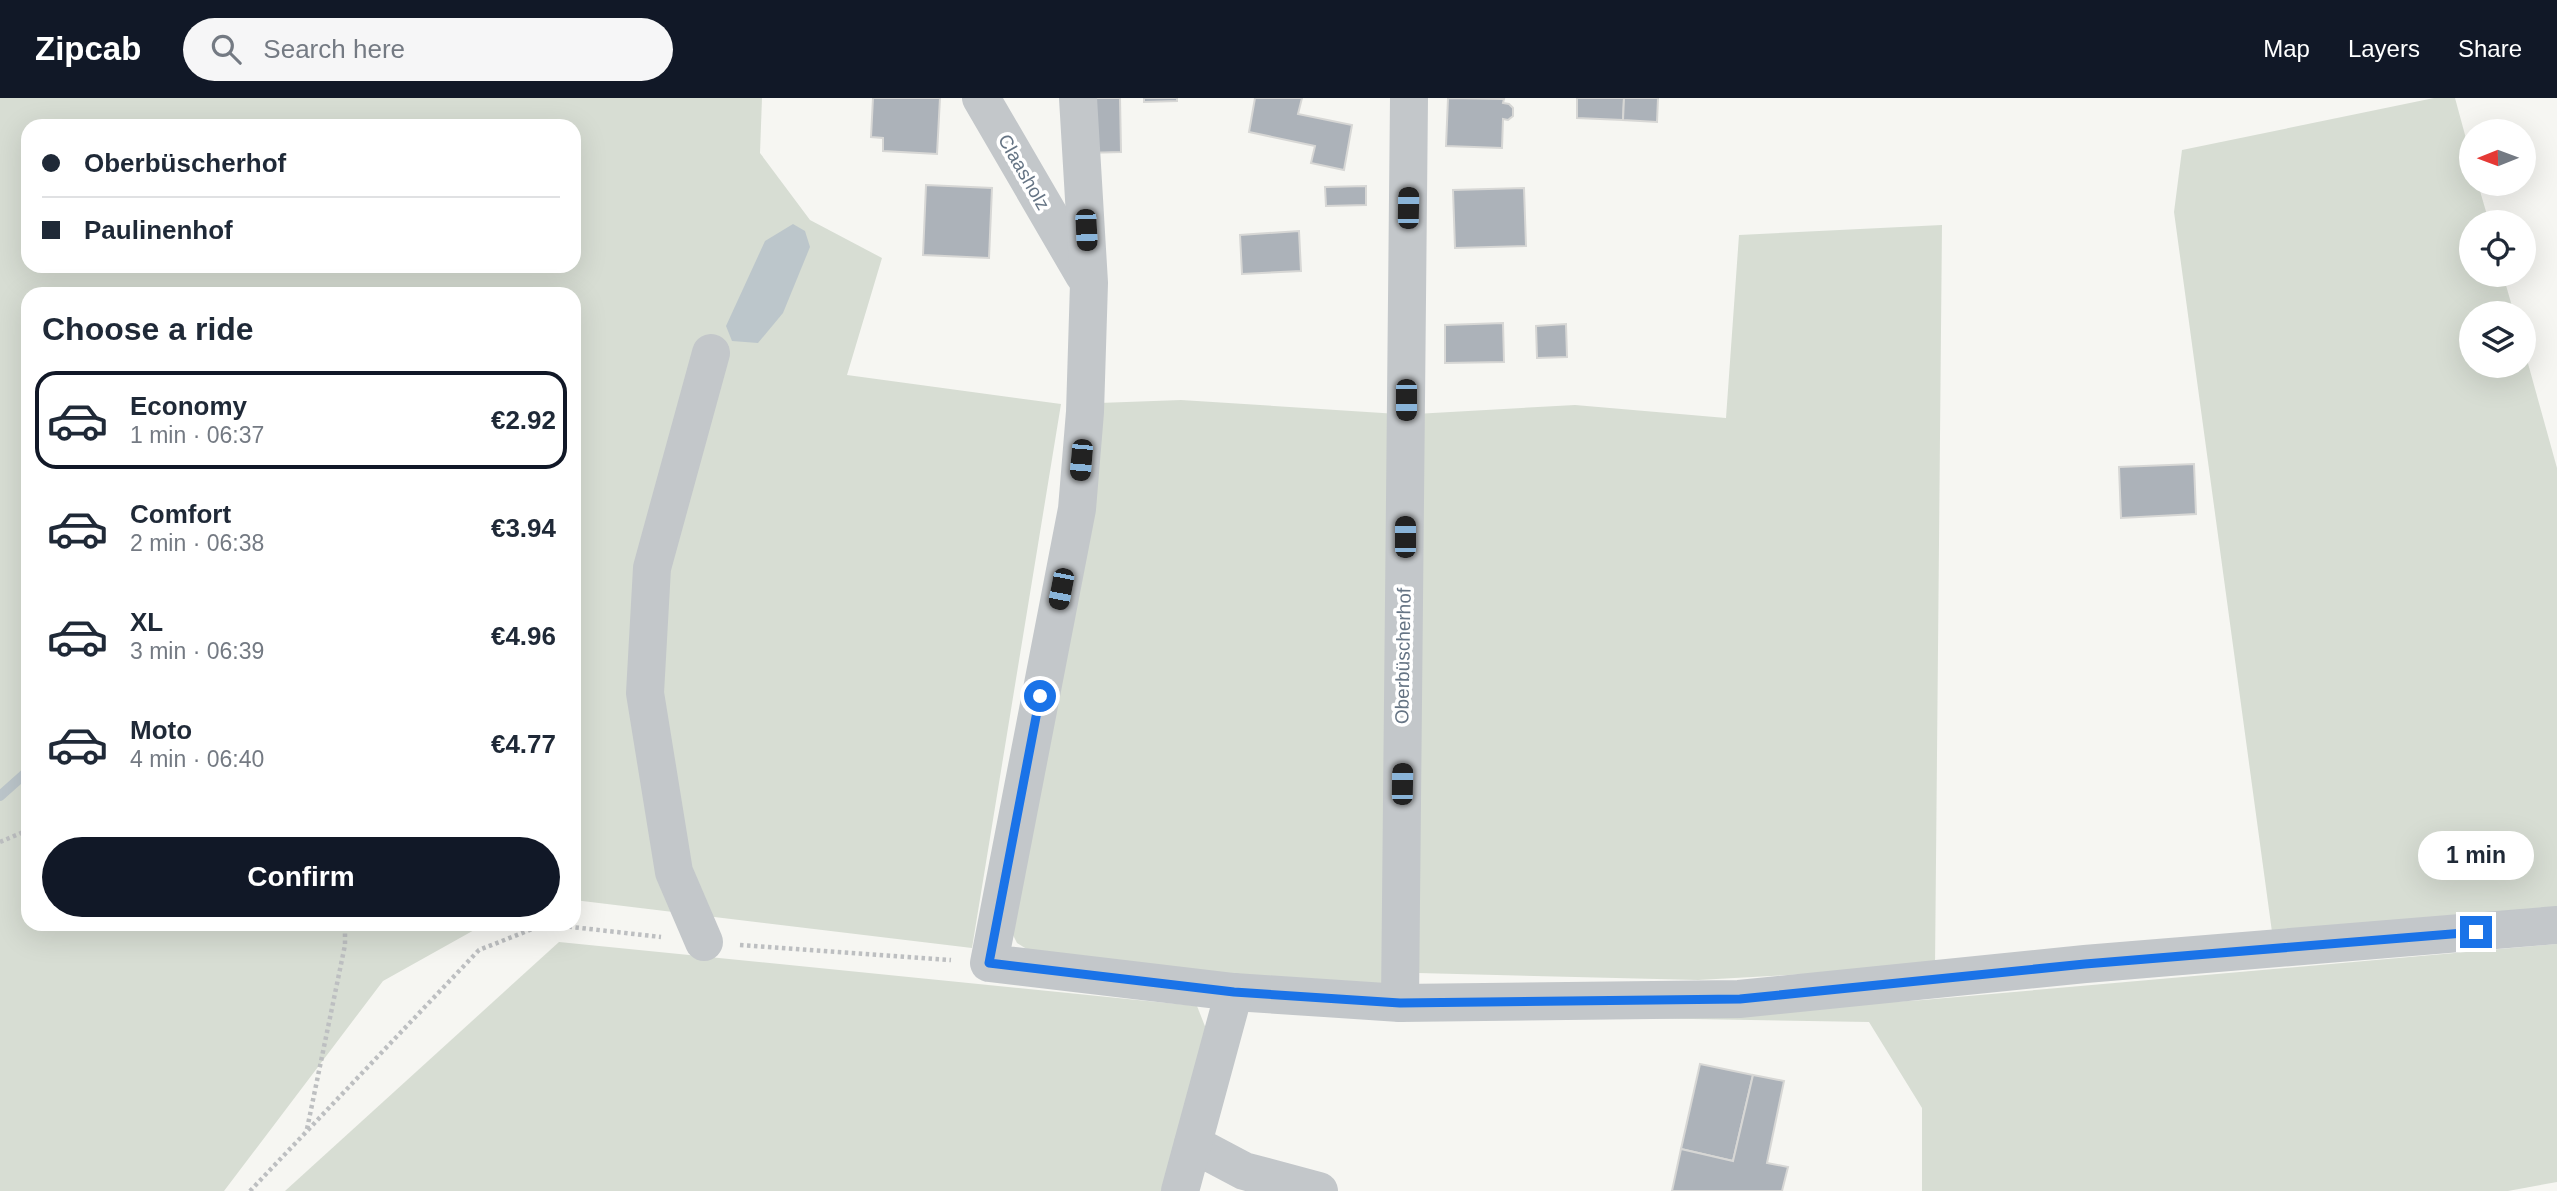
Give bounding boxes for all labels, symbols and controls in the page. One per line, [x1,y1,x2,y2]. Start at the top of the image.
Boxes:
search box [183,18,673,81]
text: Zipcab [35,30,141,67]
icon: search [207,30,245,68]
text: Search here [263,34,405,64]
text: Map [2263,35,2310,62]
text: Layers [2348,35,2420,62]
text: Share [2458,35,2522,62]
north arrow [2459,119,2536,196]
map controls [2459,119,2536,378]
street label: Claasholz [994,131,1054,213]
text: Oberbüscherhof [84,148,286,178]
car [1398,187,1419,229]
car [1075,208,1098,252]
button: locate [2459,210,2536,287]
text: Paulinenhof [84,215,233,245]
button: layers [2459,301,2536,378]
text: Choose a ride [42,311,254,347]
car [1396,379,1417,421]
icon: car [46,389,109,452]
text: Economy [130,391,247,421]
text: €2.92 [491,405,556,435]
text: 1 min · 06:37 [130,422,264,448]
car [1069,438,1094,482]
icon: car [46,497,109,560]
text: Comfort [130,499,231,529]
text: €3.94 [491,513,556,543]
car [1395,516,1416,558]
text: 2 min · 06:38 [130,530,264,556]
car [1047,566,1076,612]
street label: Oberbüscherhof [1391,587,1415,724]
icon: car [46,605,109,668]
text: XL [130,607,163,637]
text: €4.96 [491,621,556,651]
text: 3 min · 06:39 [130,638,264,664]
route start [1024,680,1056,712]
icon: car [46,713,109,776]
text: Moto [130,715,192,745]
text: €4.77 [491,729,556,759]
text: 4 min · 06:40 [130,746,264,772]
car [1392,763,1413,805]
callout: 1 min [2418,830,2534,880]
button: Confirm [42,837,560,917]
text: 1 min [2446,842,2506,868]
route end [2460,916,2492,948]

